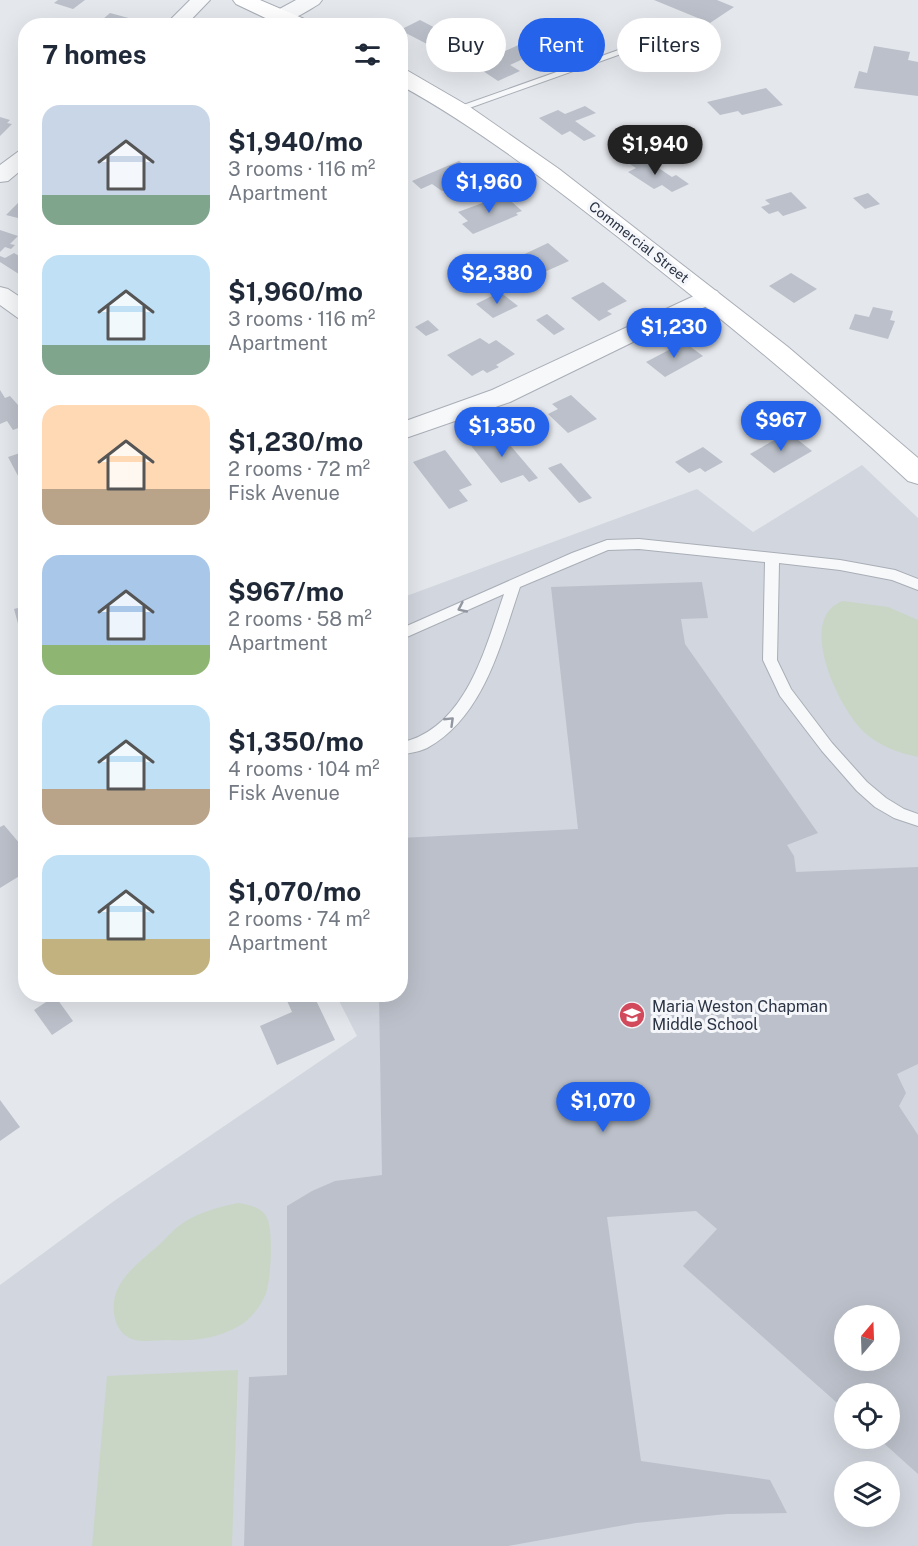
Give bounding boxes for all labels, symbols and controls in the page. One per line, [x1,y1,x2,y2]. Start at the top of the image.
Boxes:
chip: Buy [426,18,506,72]
chip: Rent [518,18,605,72]
chip: Filters [617,18,721,72]
icon: filters [351,38,384,71]
text: 7 homes [42,39,146,70]
pin: $1,940 [606,125,704,176]
text: $1,940/mo [228,126,363,157]
icon: home [90,129,162,201]
text: $1,940 [622,132,688,156]
text: 3 rooms · 116 m² [228,157,375,181]
pin: $1,960 [440,163,538,214]
text: $1,960 [456,170,522,194]
text: Apartment [228,181,328,205]
street label: Commercial Street [586,198,692,286]
pin: $2,380 [448,254,546,305]
text: $2,380 [461,261,533,285]
text: $1,960/mo [228,276,363,307]
icon: home [90,279,162,351]
text: 3 rooms · 116 m² [228,307,375,331]
pin: $1,230 [625,308,723,359]
text: $1,230 [641,315,707,339]
text: Apartment [228,331,328,355]
pin: $967 [745,401,817,452]
pin: $1,350 [453,407,551,458]
text: $967 [755,408,807,432]
text: $1,350 [468,414,536,438]
text: $1,230/mo [228,426,363,457]
icon: home [90,429,162,501]
text: 2 rooms · 72 m² [228,457,370,481]
text: Fisk Avenue [228,481,340,505]
text: $967/mo [228,576,344,607]
icon: home [90,579,162,651]
one-way arrow [458,600,469,612]
text: 2 rooms · 58 m² [228,607,372,631]
text: Apartment [228,631,328,655]
one-way arrow [443,717,454,728]
text: $1,350/mo [228,726,364,757]
icon: home [90,729,162,801]
text: 4 rooms · 104 m² [228,757,380,781]
text: Fisk Avenue [228,781,340,805]
text: $1,070/mo [228,876,361,907]
icon: home [90,879,162,951]
text: 2 rooms · 74 m² [228,907,370,931]
text: Apartment [228,931,328,955]
place label: Maria Weston Chapman Middle School [652,997,828,1034]
school or university icon: Maria Weston Chapman Middle School [617,1000,647,1030]
pin: $1,070 [554,1082,652,1133]
text: $1,070 [570,1089,636,1113]
north arrow [834,1305,900,1371]
map controls [834,1305,900,1527]
button: locate [834,1383,900,1449]
button: layers [834,1461,900,1527]

